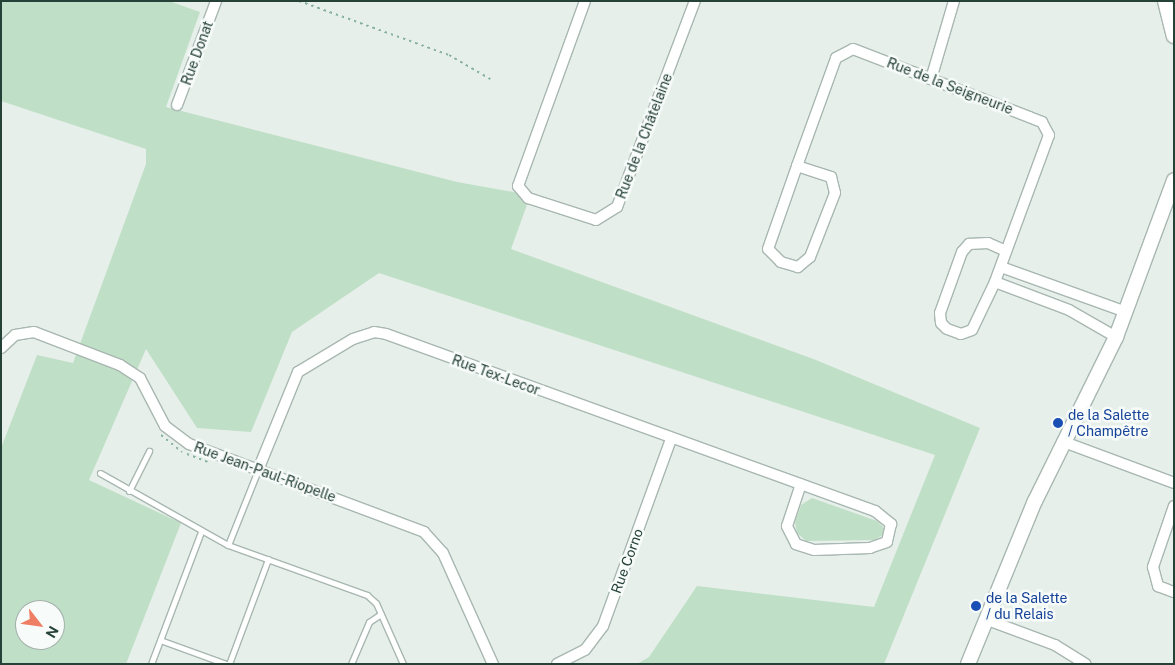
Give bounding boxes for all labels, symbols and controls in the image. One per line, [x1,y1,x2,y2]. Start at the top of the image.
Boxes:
street label: Rue Donat [178,18,216,88]
street label: Rue de la Seigneurie [884,54,1016,118]
street label: Rue de la Châtelaine [612,71,676,201]
street label: Rue Tex-Lecor [449,351,543,399]
place label: de la Salette / Champêtre [1068,407,1150,440]
marker: de la Salette / Champêtre [1052,417,1064,429]
street label: Rue Jean-Paul-Riopelle [192,438,338,506]
street label: Rue Corno [608,526,646,596]
place label: de la Salette / du Relais [986,590,1068,622]
north arrow [15,600,65,650]
marker: de la Salette / du Relais [970,600,982,612]
text: N [42,623,62,641]

